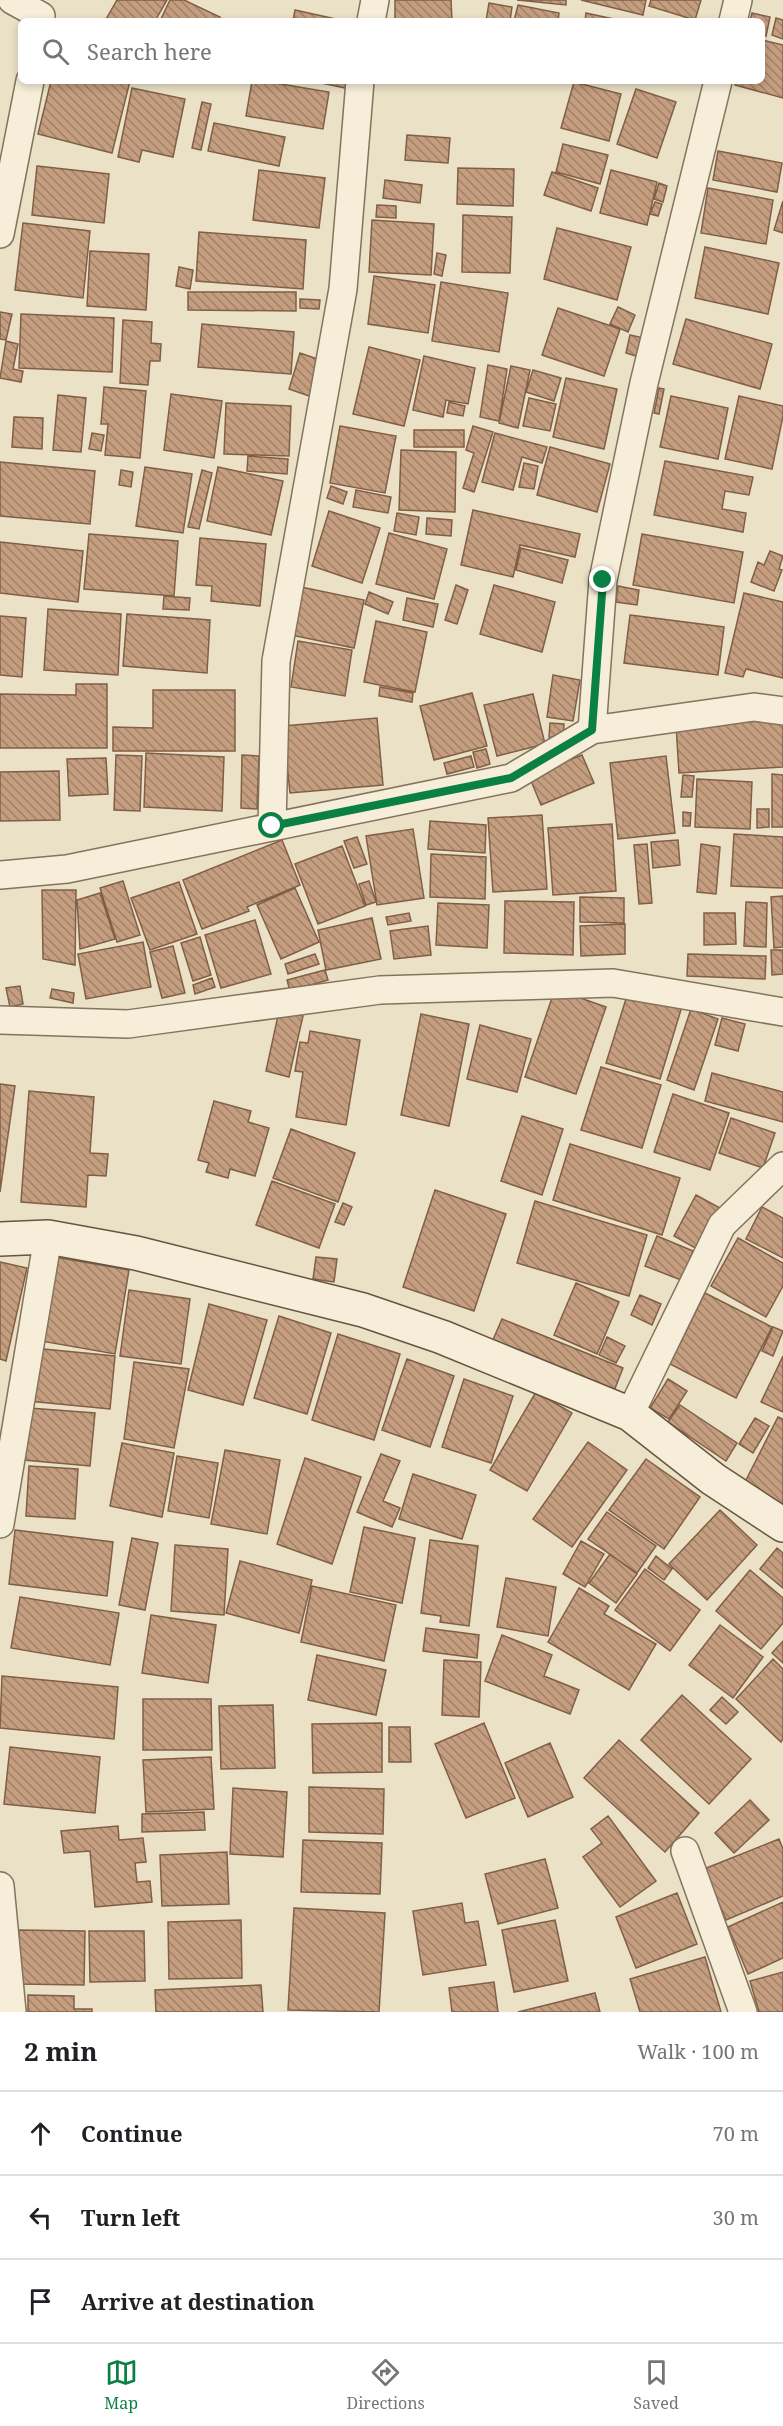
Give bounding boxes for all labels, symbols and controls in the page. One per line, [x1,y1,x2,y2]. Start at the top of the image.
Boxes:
search box [18,18,765,84]
icon: search [39,35,72,68]
text: Search here [87,36,212,66]
route end [589,566,615,592]
route start [258,812,284,838]
text: 2 min [24,2033,98,2069]
text: Walk · 100 m [637,2038,759,2065]
icon: ahead [24,2117,57,2150]
text: Continue [81,2118,183,2148]
text: 70 m [713,2120,759,2147]
icon: left [24,2201,57,2234]
text: Turn left [81,2202,180,2232]
text: 30 m [713,2204,759,2231]
icon: arrive [24,2285,57,2318]
text: Arrive at destination [81,2286,315,2316]
tab: Map [104,2356,138,2414]
tab: Directions [347,2356,425,2414]
tab: Saved [633,2356,679,2414]

